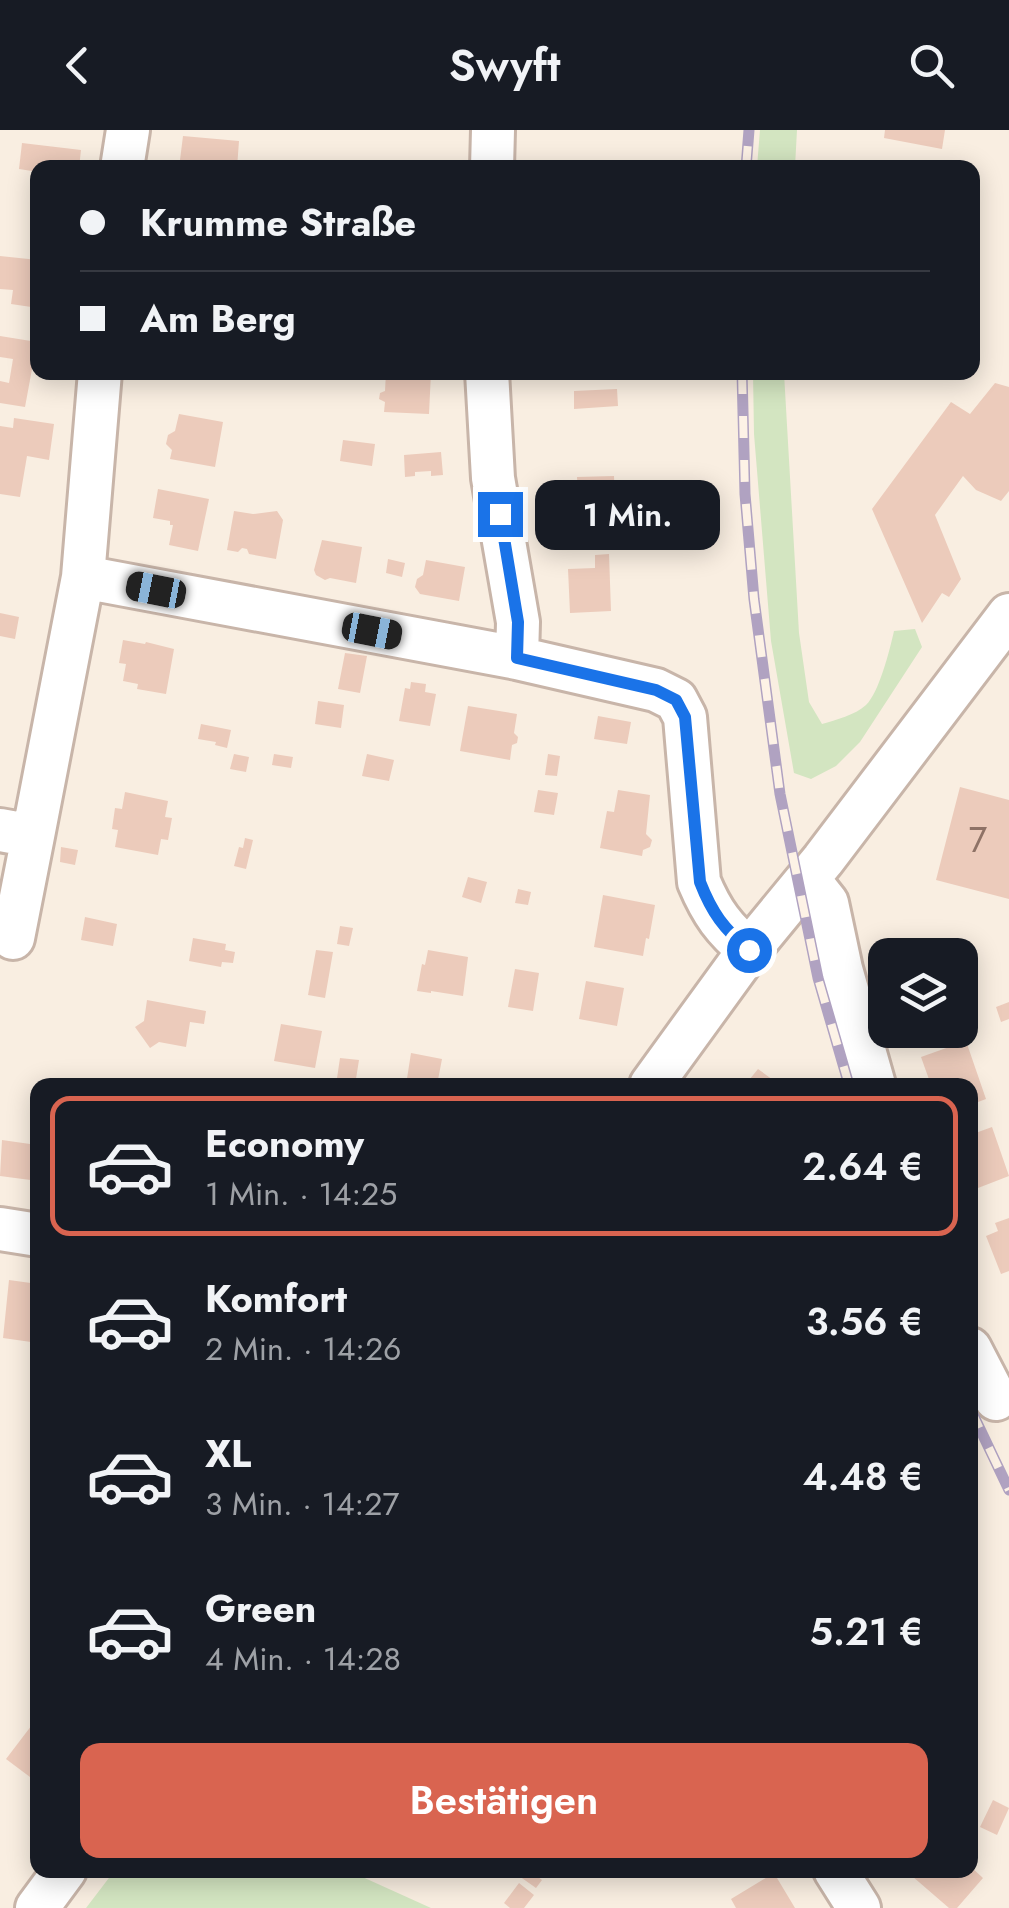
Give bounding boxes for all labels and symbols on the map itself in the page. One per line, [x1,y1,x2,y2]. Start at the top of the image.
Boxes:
callout: 1 Min. [535,479,720,549]
route end [478,492,523,537]
car [124,570,188,610]
car [340,611,404,651]
house number: 7 [969,815,988,865]
route start [727,928,772,973]

